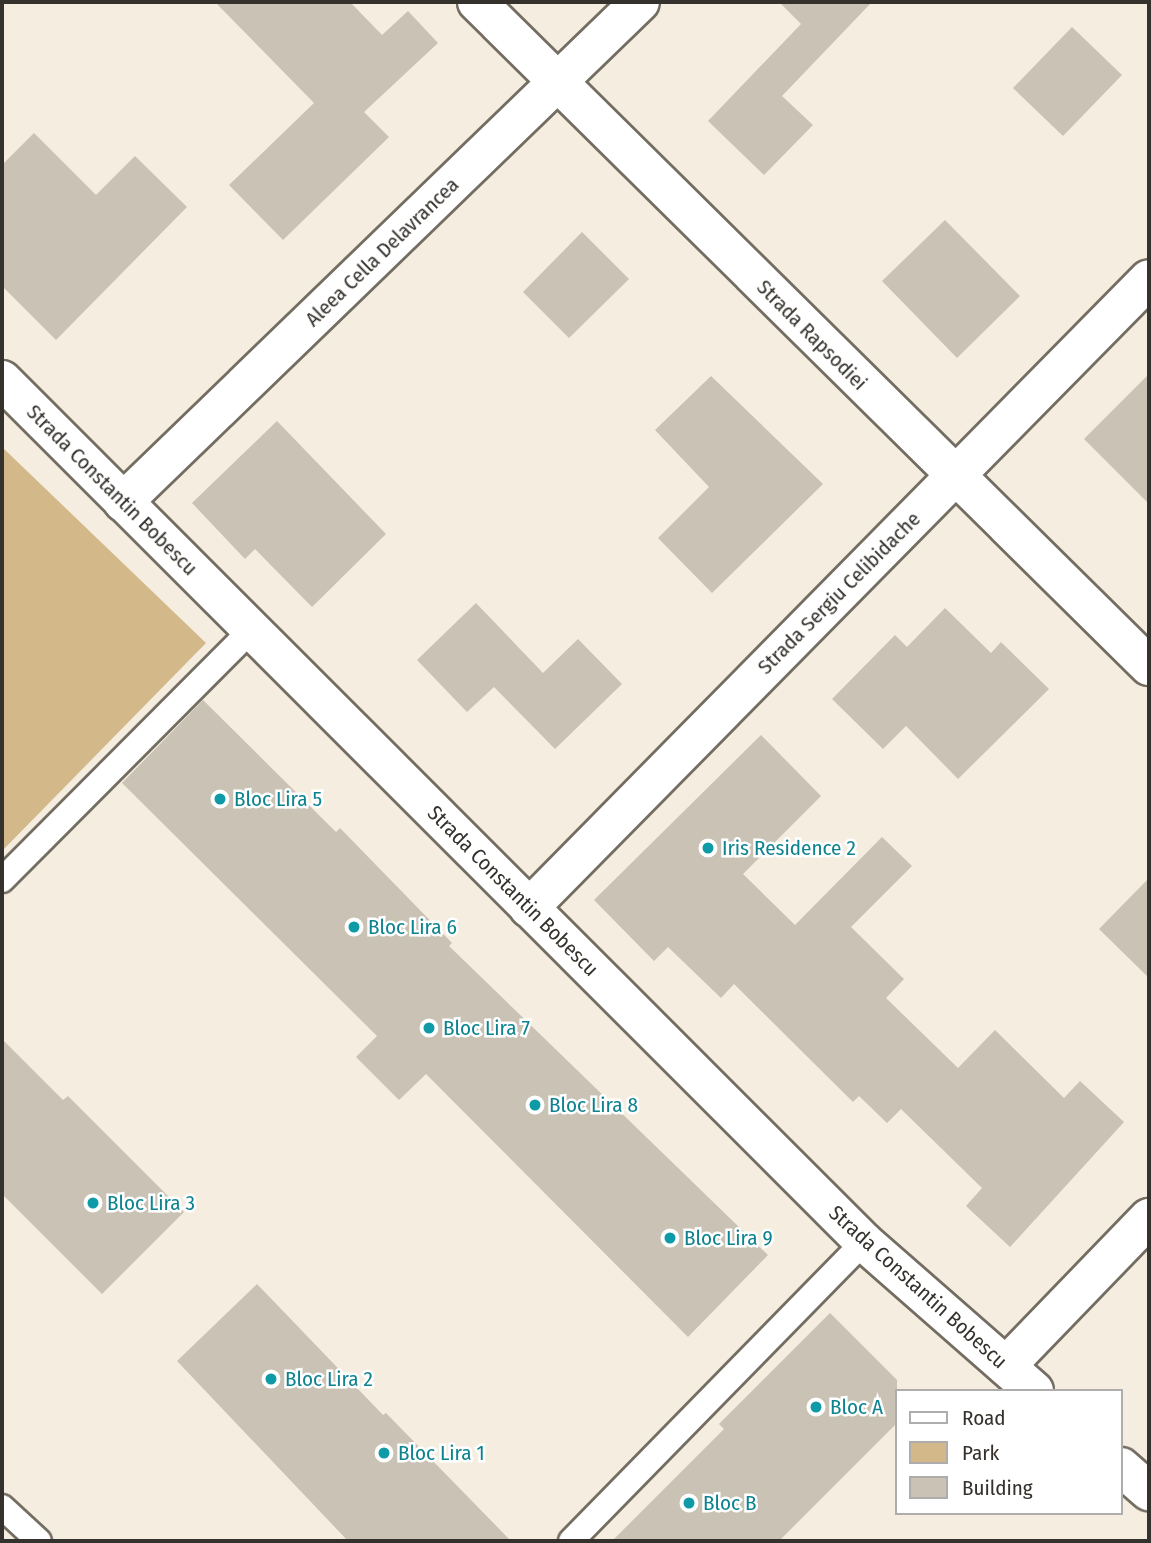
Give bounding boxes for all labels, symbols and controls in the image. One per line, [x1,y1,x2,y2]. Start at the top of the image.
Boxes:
street label: Aleea Cella Delavrancea [300,172,464,332]
street label: Strada Rapsodiei [752,275,872,395]
street label: Strada Constantin Bobescu [21,399,203,581]
street label: Strada Sergiu Celibidache [752,506,926,680]
place label: Bloc Lira 5 [234,786,322,812]
marker: Bloc Lira 5 [212,791,228,807]
street label: Strada Constantin Bobescu [422,800,604,982]
place label: Iris Residence 2 [722,835,856,861]
marker: Iris Residence 2 [700,840,716,856]
place label: Bloc Lira 6 [368,914,457,940]
marker: Bloc Lira 6 [346,919,362,935]
place label: Bloc Lira 7 [443,1015,530,1041]
marker: Bloc Lira 7 [421,1020,437,1036]
place label: Bloc Lira 8 [549,1092,638,1118]
marker: Bloc Lira 8 [527,1097,543,1113]
place label: Bloc Lira 3 [107,1190,195,1216]
marker: Bloc Lira 3 [85,1195,101,1211]
street label: Strada Constantin Bobescu [824,1200,1012,1374]
place label: Bloc Lira 9 [684,1225,773,1251]
marker: Bloc Lira 9 [662,1230,678,1246]
place label: Bloc Lira 2 [285,1366,373,1392]
marker: Bloc Lira 2 [263,1371,279,1387]
legend [895,1389,1123,1515]
place label: Bloc A [830,1394,883,1420]
marker: Bloc A [808,1399,824,1415]
text: Road [962,1405,1006,1431]
place label: Bloc Lira 1 [398,1440,485,1466]
text: Park [962,1440,999,1466]
marker: Bloc Lira 1 [376,1445,392,1461]
text: Building [962,1475,1033,1501]
place label: Bloc B [703,1490,756,1516]
marker: Bloc B [681,1495,697,1511]

